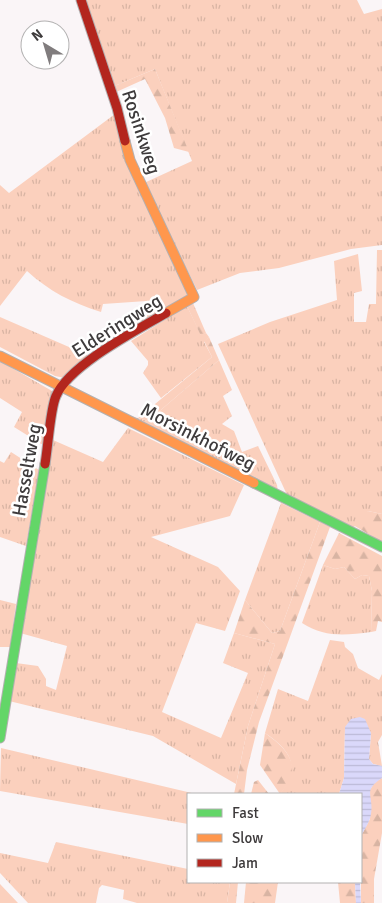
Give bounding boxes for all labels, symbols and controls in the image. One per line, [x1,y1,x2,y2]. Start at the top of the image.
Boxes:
north arrow [20,20,70,70]
text: N [28,25,46,45]
street label: Rosinkweg [116,87,166,177]
street label: Elderingweg [68,289,166,363]
street label: Morsinkhofweg [137,398,259,476]
street label: Hasseltweg [7,422,47,518]
legend [187,793,362,883]
text: Fast [232,804,259,822]
text: Slow [232,829,263,847]
text: Jam [232,854,258,872]

